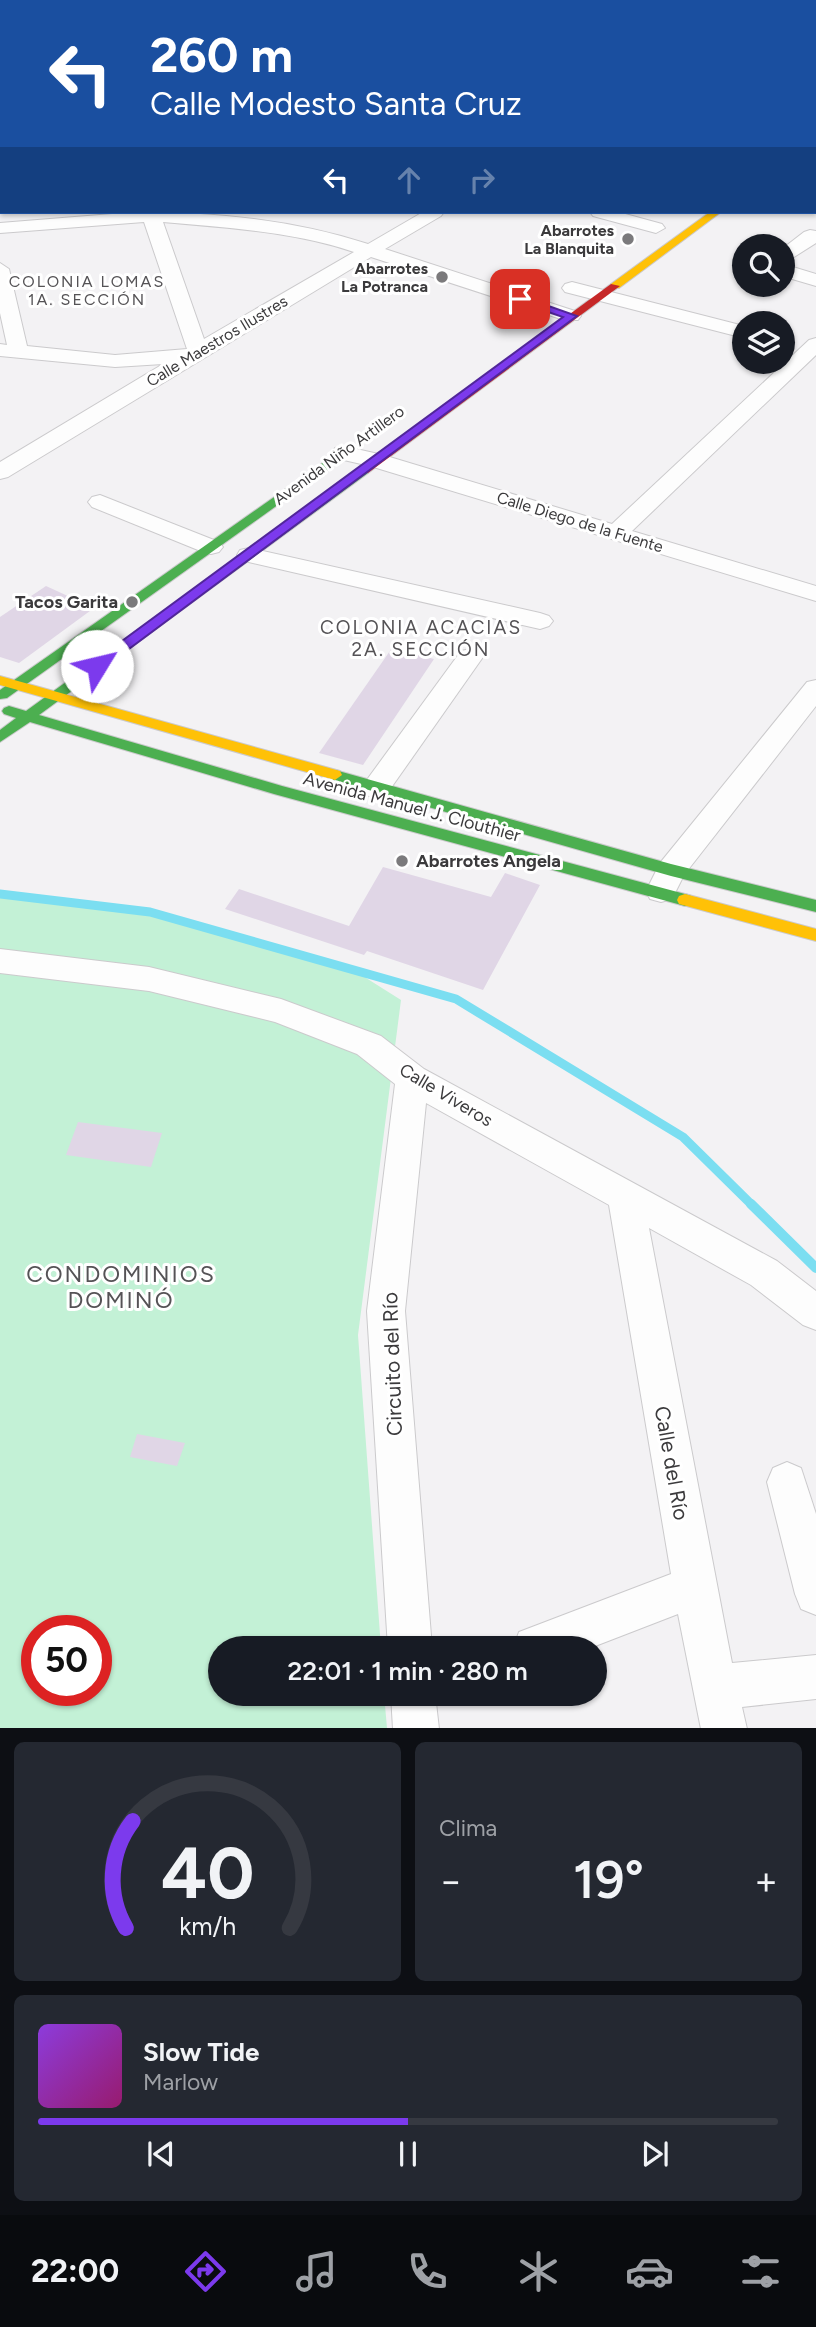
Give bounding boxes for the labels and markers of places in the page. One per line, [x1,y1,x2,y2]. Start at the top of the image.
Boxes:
place label: Abarrotes La Blanquita [524,221,615,258]
marker: Abarrotes La Blanquita [620,231,636,247]
place label: Abarrotes La Potranca [341,259,429,296]
marker: Abarrotes La Potranca [434,269,450,285]
pin [490,269,550,329]
place label: Tacos Garita [15,591,118,613]
marker: Tacos Garita [124,594,140,610]
place label: Abarrotes Angela [416,850,561,872]
marker: Abarrotes Angela [394,853,410,869]

